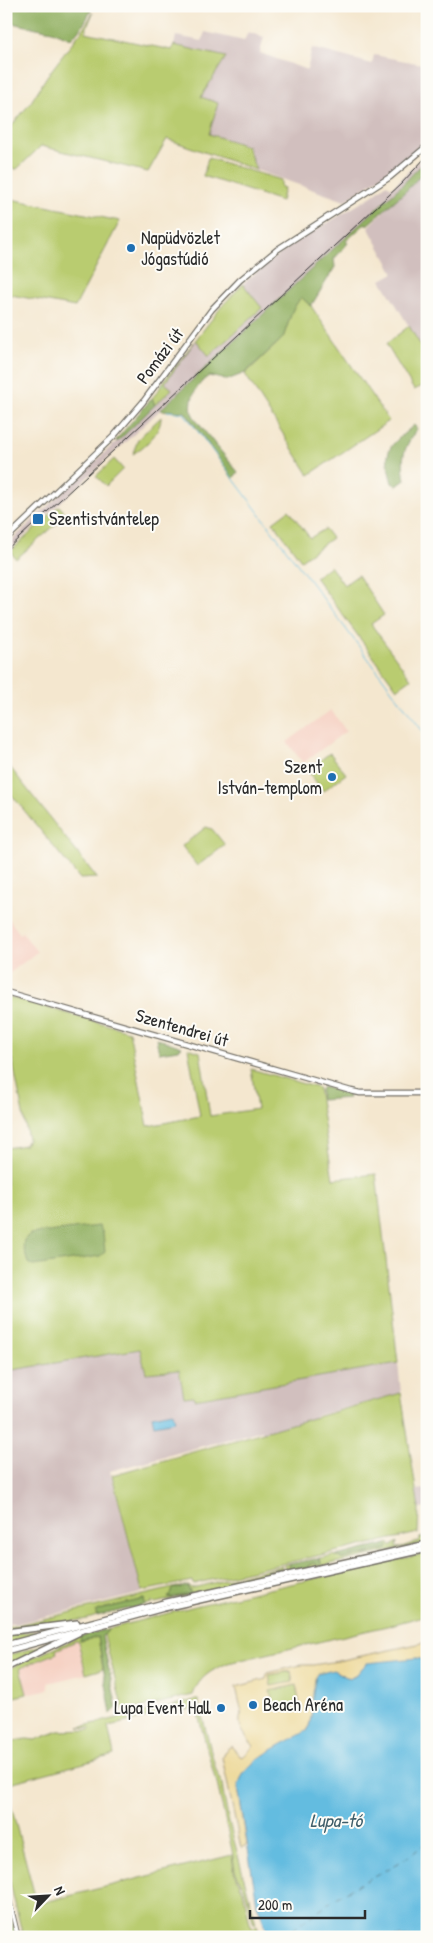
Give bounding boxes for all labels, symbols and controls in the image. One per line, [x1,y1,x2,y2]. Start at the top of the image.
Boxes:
place label: Napüdvözlet Jógastúdió [141,225,221,271]
marker: Napüdvözlet Jógastúdió [125,242,137,254]
street label: Pomázi út [130,322,189,389]
place label: Szentistvántelep [49,506,159,531]
marker: Szentistvántelep [31,512,45,526]
place label: Szent István-templom [217,754,323,800]
marker: Szent István-templom [326,771,338,783]
street label: Szentendrei út [133,1002,232,1053]
place label: Beach Aréna [263,1692,343,1717]
place label: Lupa Event Hall [114,1695,211,1720]
marker: Beach Aréna [247,1699,259,1711]
marker: Lupa Event Hall [215,1702,227,1714]
water label: Lupa-tó [310,1807,363,1833]
north arrow [22,1870,72,1920]
text: N [50,1883,71,1898]
scale bar [250,1888,366,1920]
text: 200 m [258,1894,292,1915]

